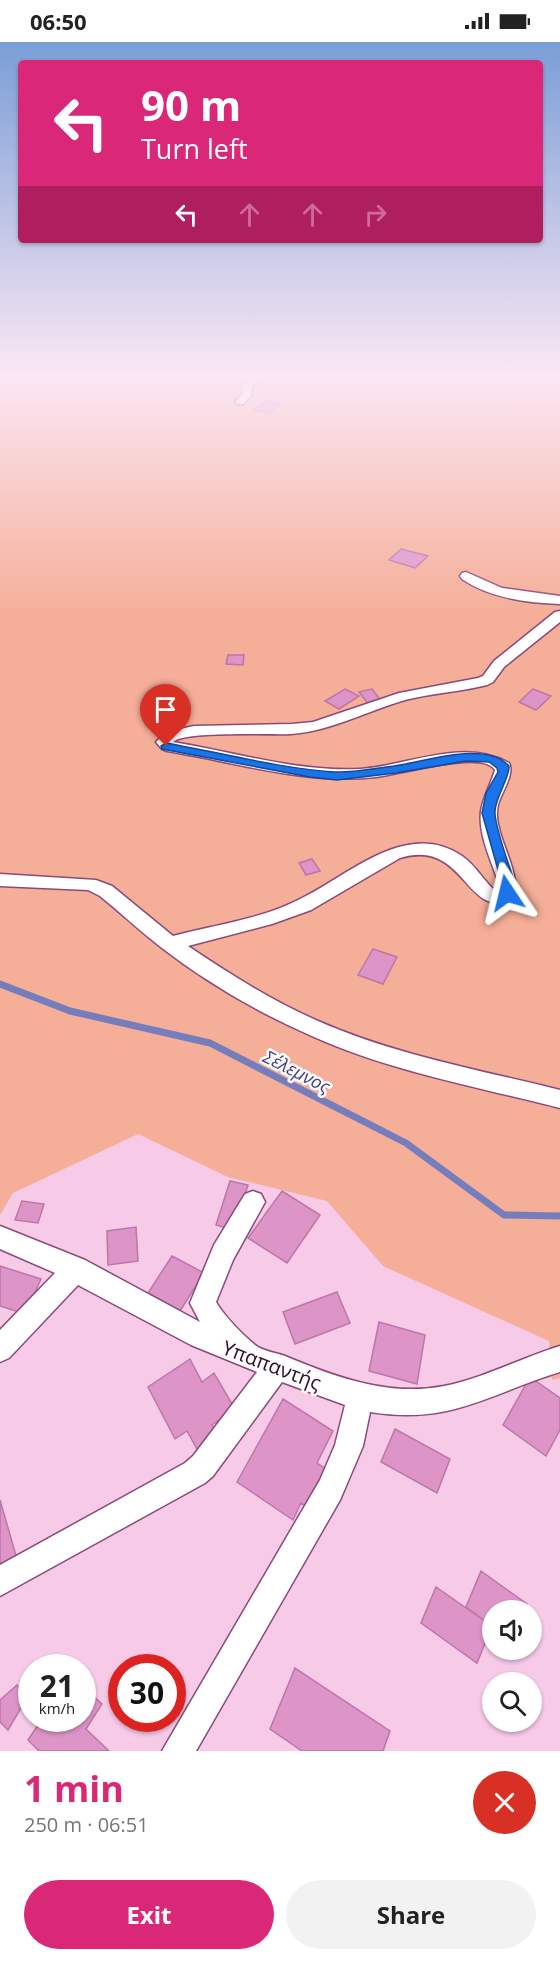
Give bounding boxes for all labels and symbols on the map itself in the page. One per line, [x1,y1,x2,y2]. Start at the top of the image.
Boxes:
pin [140,684,191,746]
position arrow [475,861,539,925]
water label: Σέλεμνος [259,1044,335,1098]
street label: Υπαπαντής [219,1334,326,1396]
speed limit sign: 30 [108,1654,186,1732]

